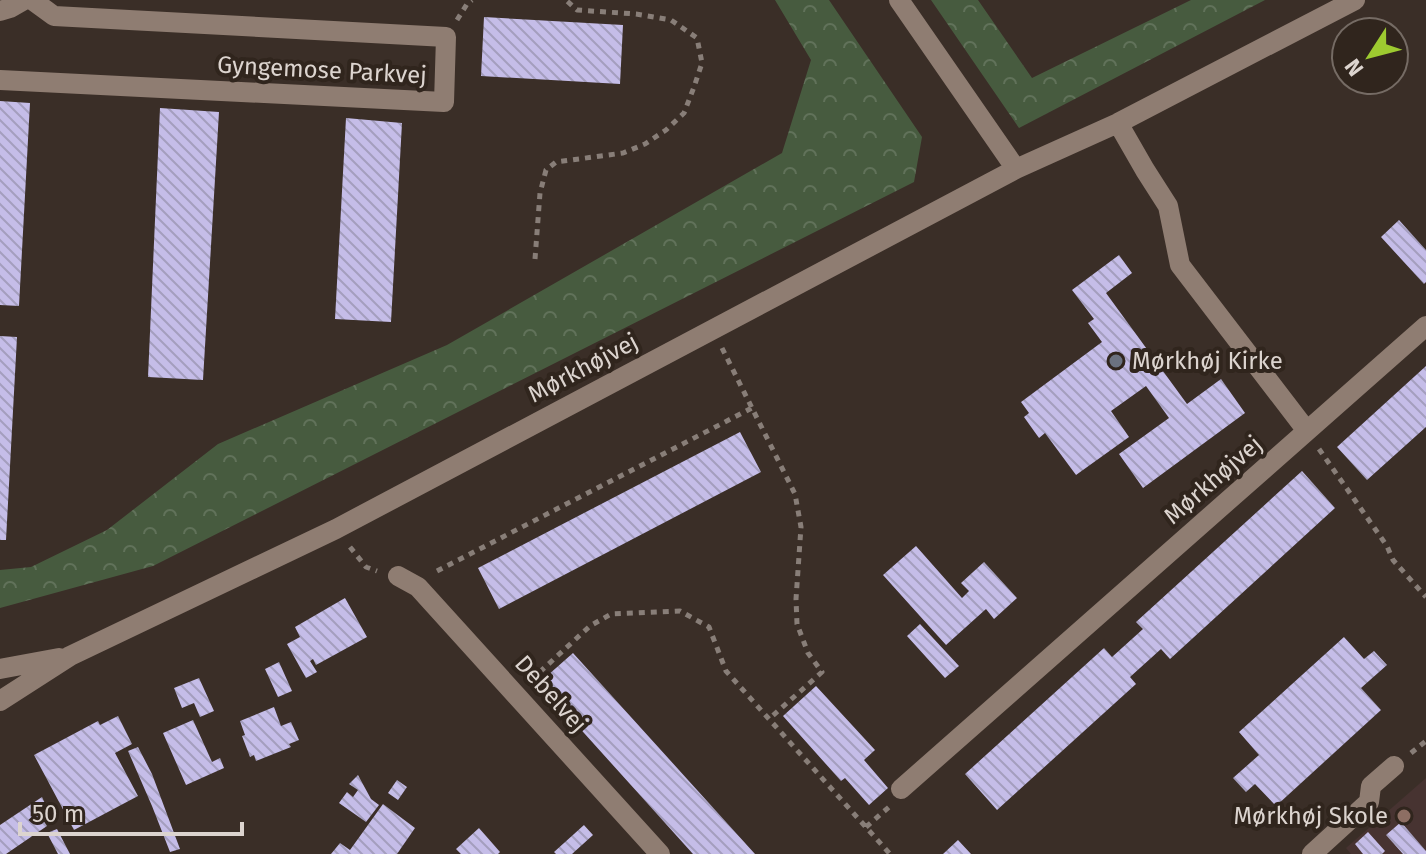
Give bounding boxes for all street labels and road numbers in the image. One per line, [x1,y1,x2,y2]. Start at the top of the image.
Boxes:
street label: Gyngemose Parkvej [216,51,428,89]
street label: Mørkhøjvej [523,327,643,409]
street label: Mørkhøjvej [1158,430,1268,530]
street label: Debelvej [509,650,593,738]

